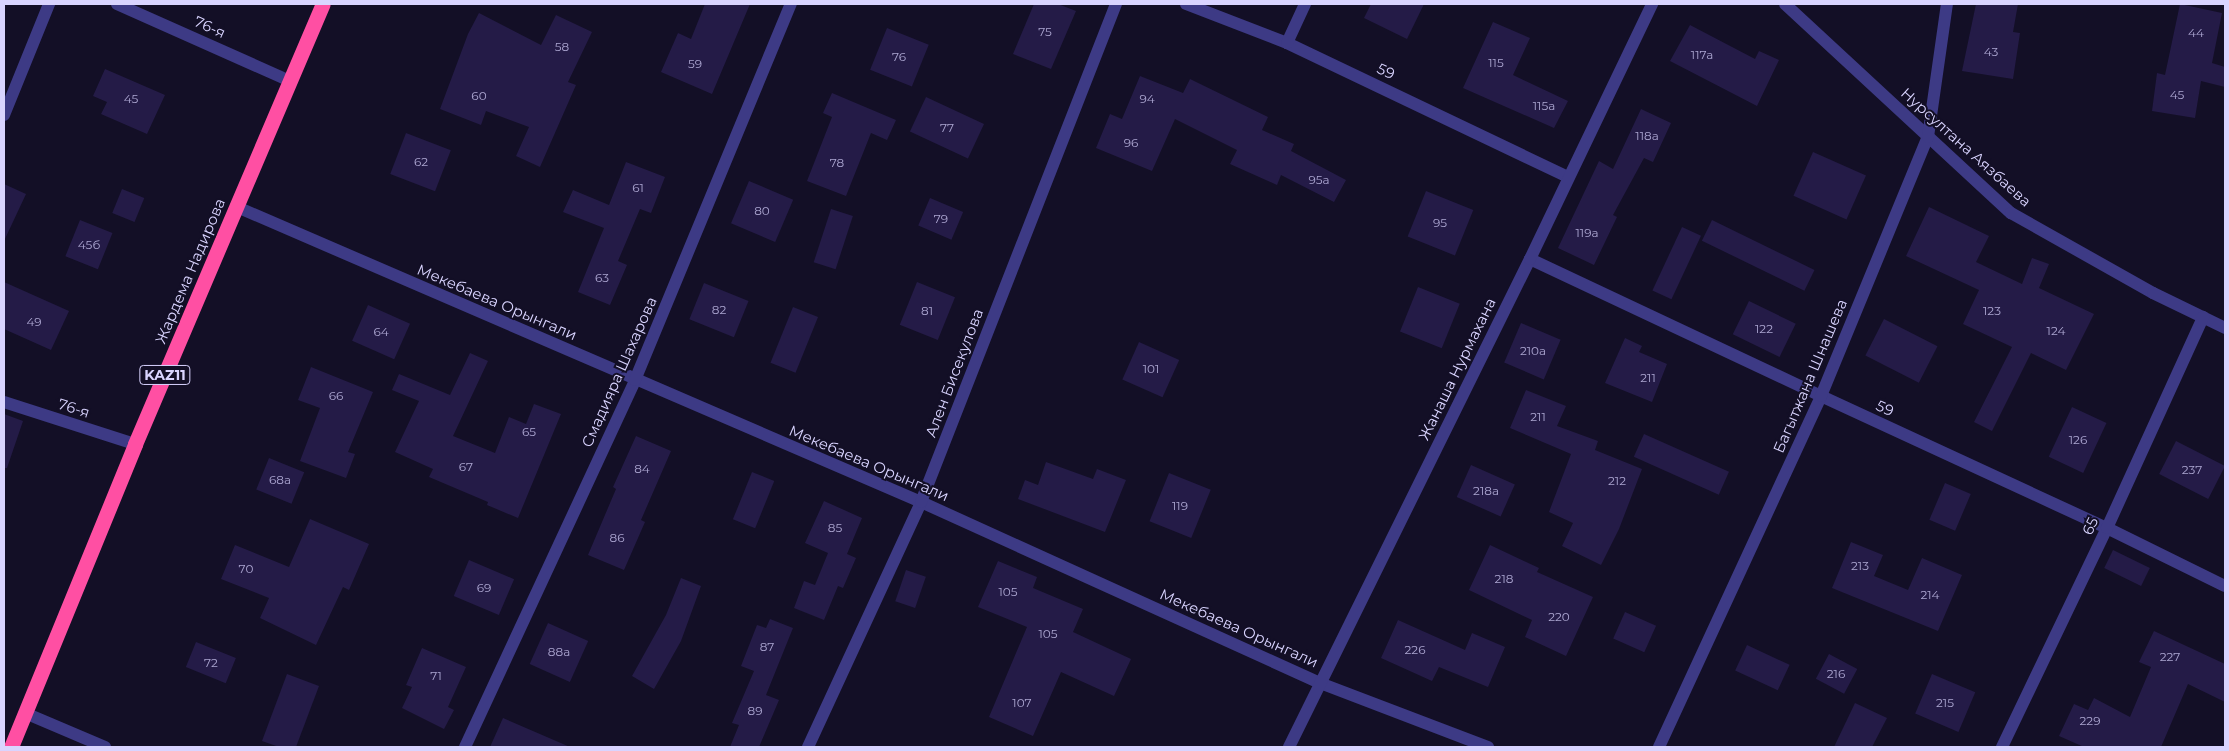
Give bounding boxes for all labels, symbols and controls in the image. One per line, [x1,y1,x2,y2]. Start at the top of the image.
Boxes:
street label: 76-я [192,12,228,42]
house number: 75 [1038,25,1052,39]
house number: 44 [2188,26,2204,40]
house number: 58 [555,40,569,54]
house number: 43 [1984,45,1998,59]
house number: 117а [1691,48,1713,62]
house number: 76 [892,50,906,64]
house number: 115 [1488,56,1504,70]
house number: 59 [688,57,702,71]
street label: 59 [1374,59,1398,83]
street label: Нурсултана Аязбаева [1897,84,2035,210]
house number: 45 [2170,88,2184,102]
house number: 60 [471,89,487,103]
house number: 45 [124,92,138,106]
house number: 94 [1139,92,1155,106]
house number: 115а [1533,99,1555,113]
house number: 77 [940,121,954,135]
house number: 118а [1635,129,1659,143]
house number: 96 [1124,136,1138,150]
house number: 62 [414,155,428,169]
house number: 78 [830,156,844,170]
house number: 95а [1308,173,1330,187]
house number: 61 [632,181,644,195]
street label: Жардема Надирова [151,196,229,346]
house number: 80 [754,204,770,218]
house number: 79 [934,212,948,226]
house number: 95 [1433,216,1447,230]
house number: 119а [1576,226,1598,240]
house number: 45б [78,238,100,252]
street label: Мекебаева Орынгали [414,260,580,344]
house number: 63 [595,271,609,285]
street label: Смадияра Шахарова [578,294,660,450]
street label: Жанаша Нурмахана [1415,295,1499,443]
street label: Багытжана Шнашева [1769,296,1851,456]
house number: 82 [712,303,726,317]
house number: 81 [921,304,933,318]
house number: 123 [1983,304,2001,318]
street label: Ален Бисекулова [921,306,987,440]
house number: 49 [26,315,42,329]
house number: 122 [1755,322,1773,336]
house number: 124 [2047,324,2065,338]
house number: 64 [373,325,389,339]
house number: 210а [1520,344,1546,358]
house number: 101 [1143,362,1159,376]
road number: KAZ11 [139,364,191,386]
house number: 211 [1640,371,1656,385]
house number: 66 [329,389,343,403]
street label: 76-я [56,394,92,422]
street label: 59 [1873,396,1897,420]
house number: 211 [1530,410,1546,424]
street label: Мекебаева Орынгали [786,421,952,505]
house number: 65 [522,425,536,439]
house number: 126 [2069,433,2087,447]
house number: 67 [459,460,473,474]
house number: 84 [634,462,650,476]
house number: 237 [2182,463,2202,477]
house number: 68а [269,473,291,487]
house number: 212 [1608,474,1626,488]
house number: 218а [1473,484,1499,498]
house number: 119 [1172,499,1188,513]
street label: 65 [2078,514,2102,538]
house number: 85 [828,521,842,535]
house number: 86 [610,531,624,545]
house number: 213 [1851,559,1869,573]
house number: 70 [239,562,253,576]
house number: 218 [1495,572,1513,586]
house number: 69 [477,581,491,595]
house number: 105 [998,585,1018,599]
street label: Мекебаева Орынгали [1157,585,1321,671]
house number: 214 [1920,588,1940,602]
house number: 220 [1548,610,1570,624]
house number: 105 [1038,627,1058,641]
house number: 87 [760,640,774,654]
house number: 226 [1405,643,1425,657]
house number: 88а [548,645,570,659]
house number: 227 [2160,650,2180,664]
house number: 72 [204,656,218,670]
house number: 216 [1827,667,1845,681]
house number: 71 [430,669,442,683]
house number: 107 [1012,696,1032,710]
house number: 215 [1936,696,1954,710]
house number: 89 [748,704,762,718]
house number: 229 [2080,714,2100,728]

